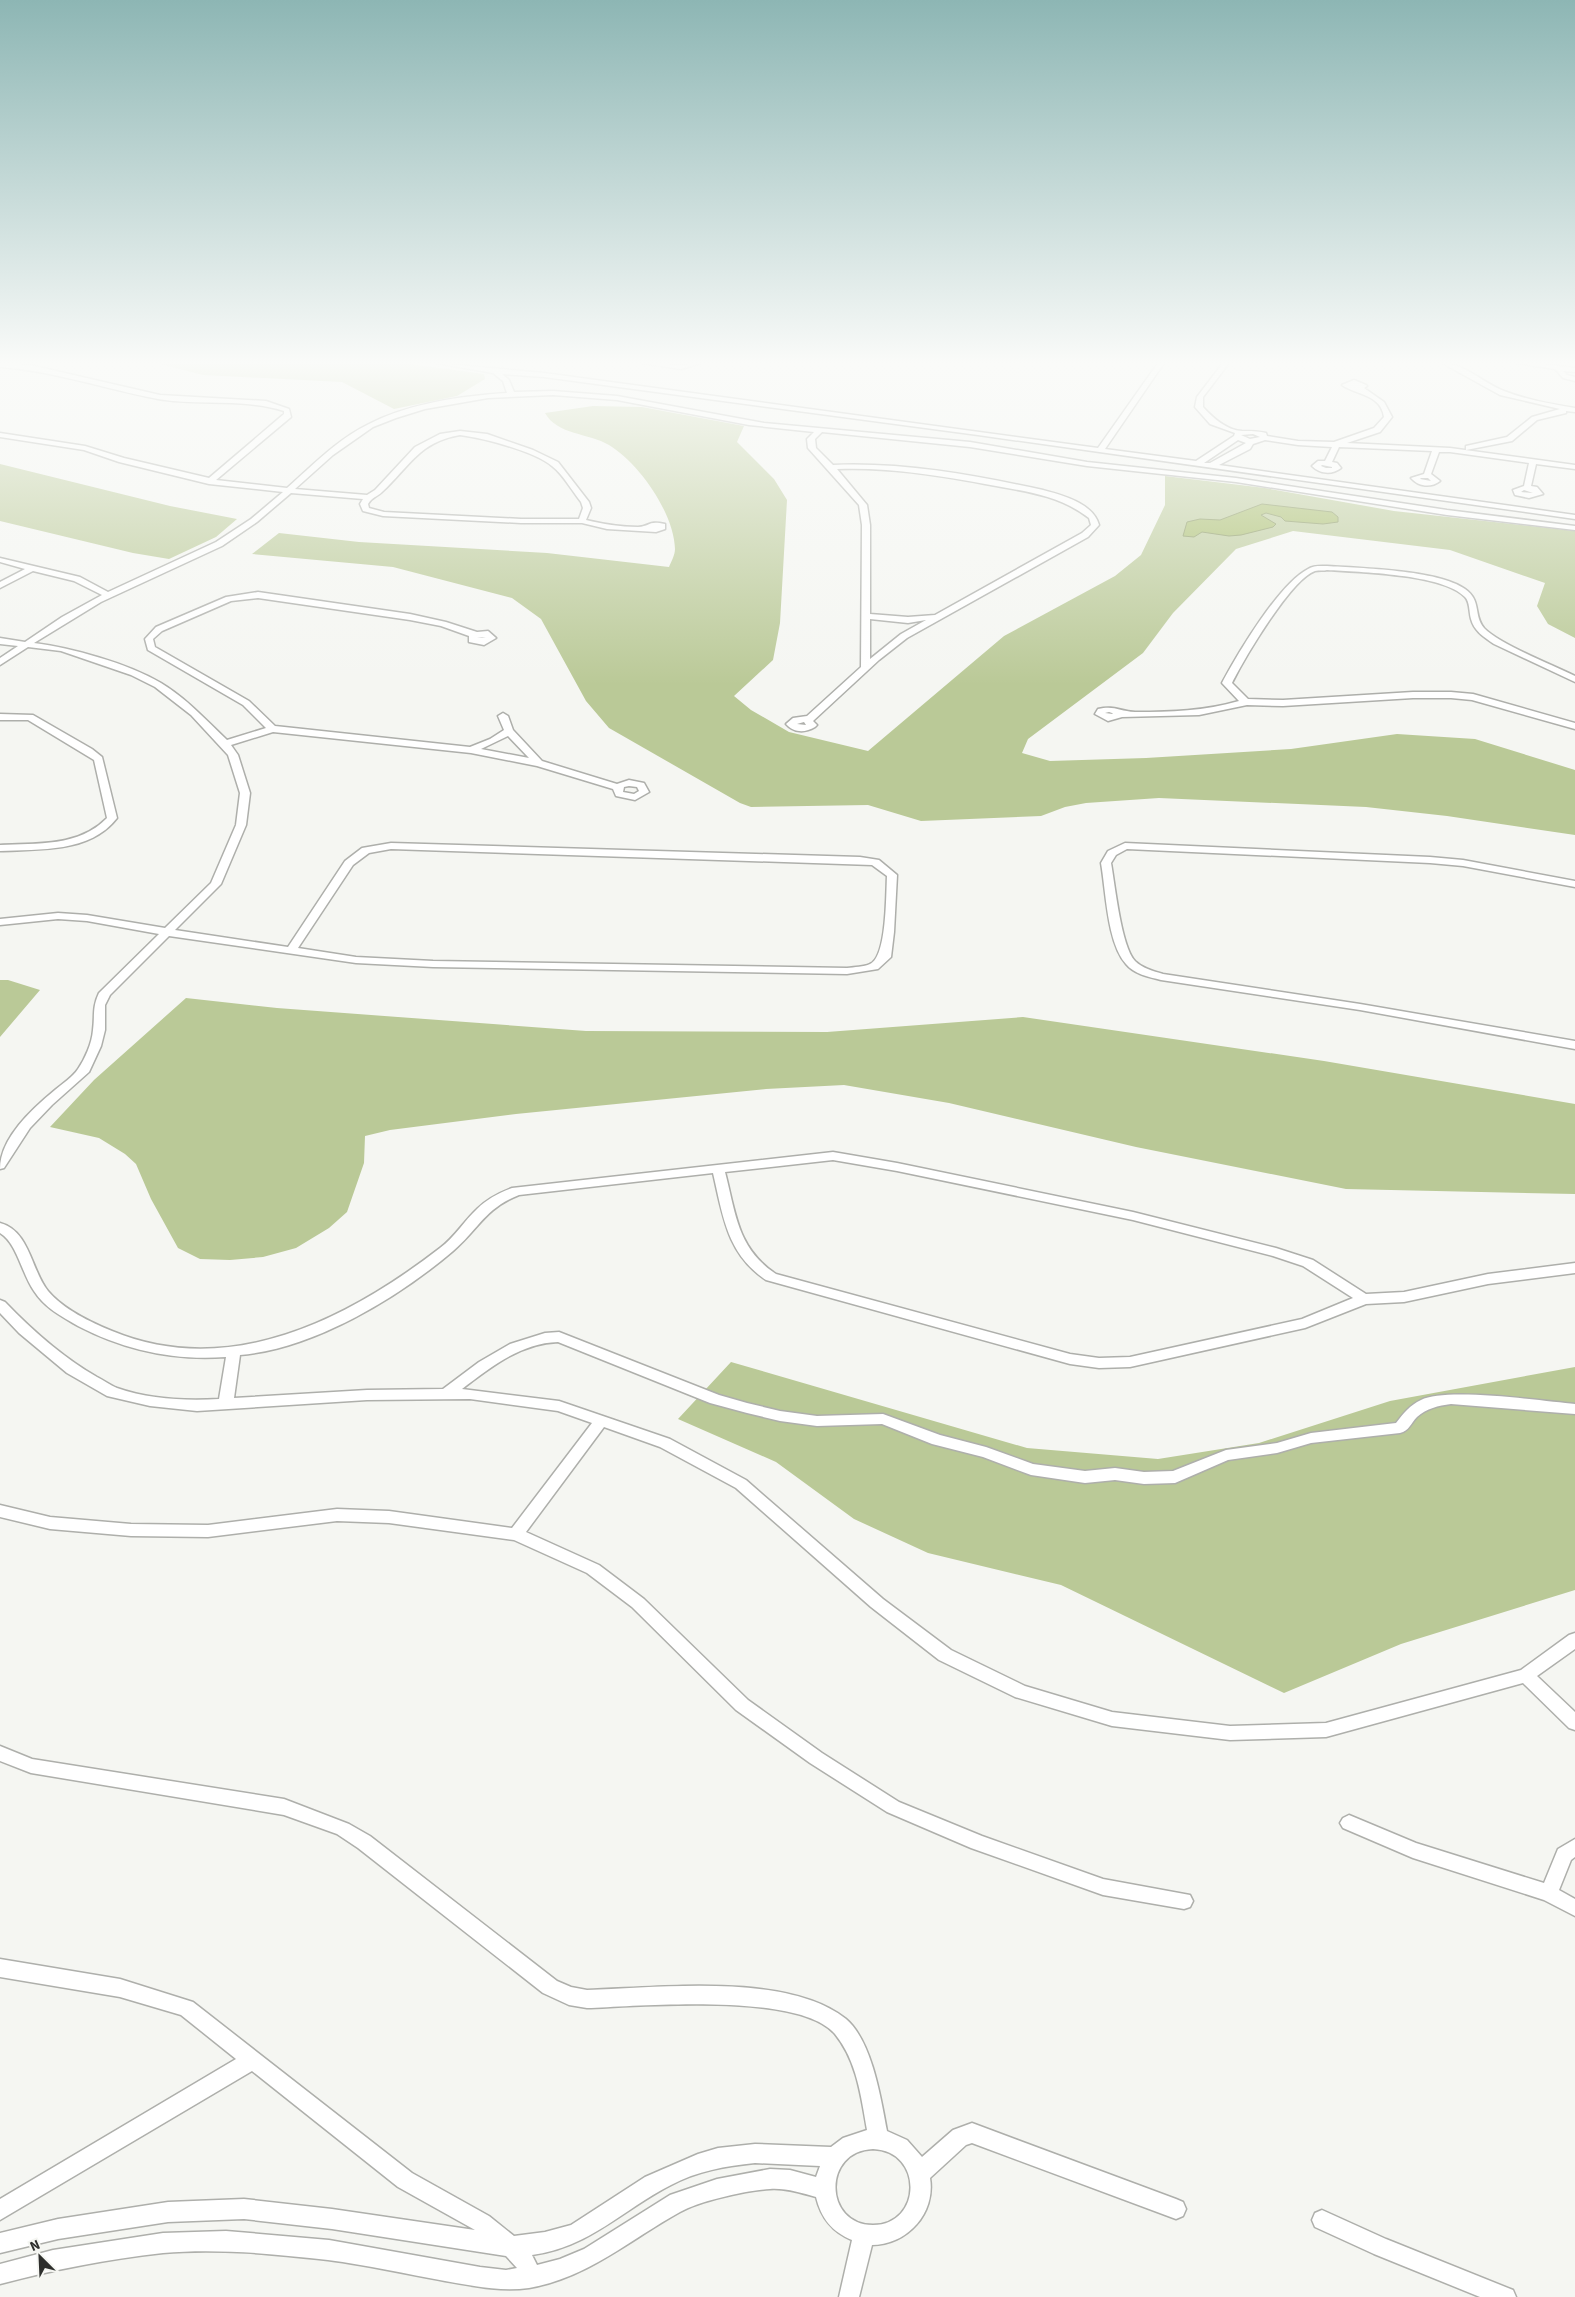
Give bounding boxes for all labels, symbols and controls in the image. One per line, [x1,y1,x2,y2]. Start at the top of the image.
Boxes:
north arrow [15,2232,65,2282]
text: N [27,2235,43,2257]

